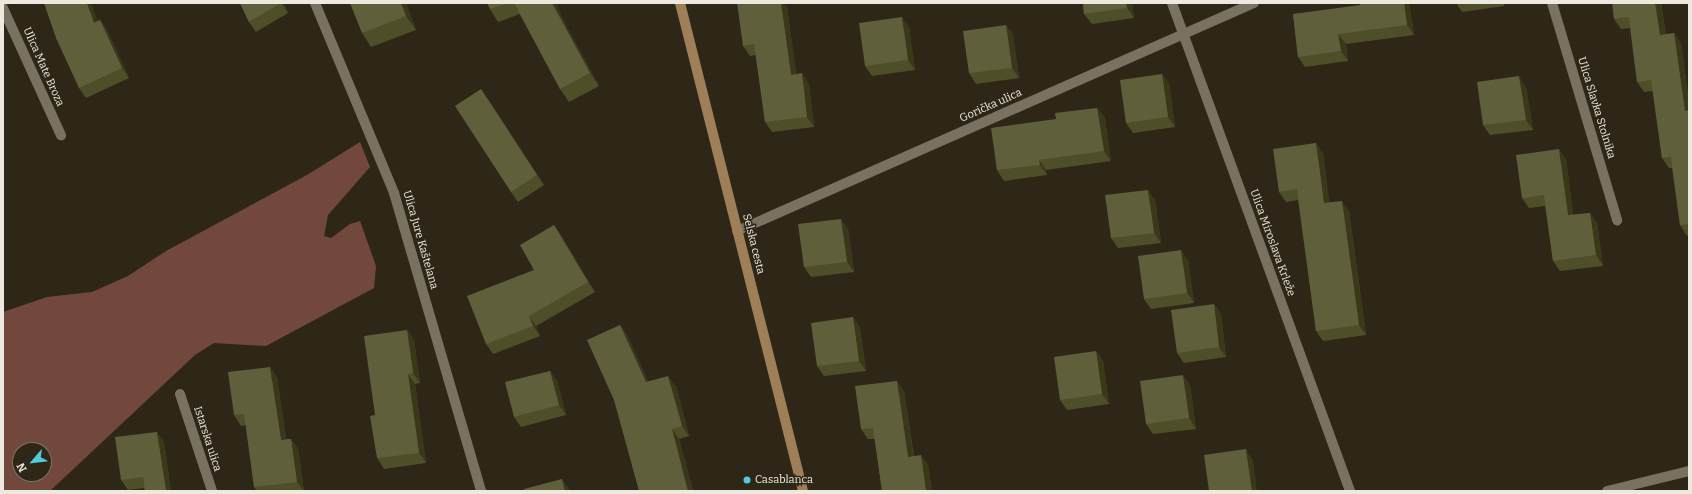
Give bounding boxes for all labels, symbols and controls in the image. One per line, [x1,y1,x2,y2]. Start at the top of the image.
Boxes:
street label: Ulica Mate Broza [20,25,66,109]
street label: Ulica Slavka Stolnika [1574,56,1618,160]
street label: Gorička ulica [958,86,1024,126]
street label: Ulica Miroslava Krleže [1246,188,1298,298]
street label: Ulica Jure Kaštelana [400,189,440,291]
street label: Selska cesta [739,212,767,276]
street label: Istarska ulica [190,405,224,473]
north arrow [12,442,52,482]
text: N [14,461,30,474]
place label: Casablanca [755,473,813,487]
marker: Casablanca [742,475,752,485]

